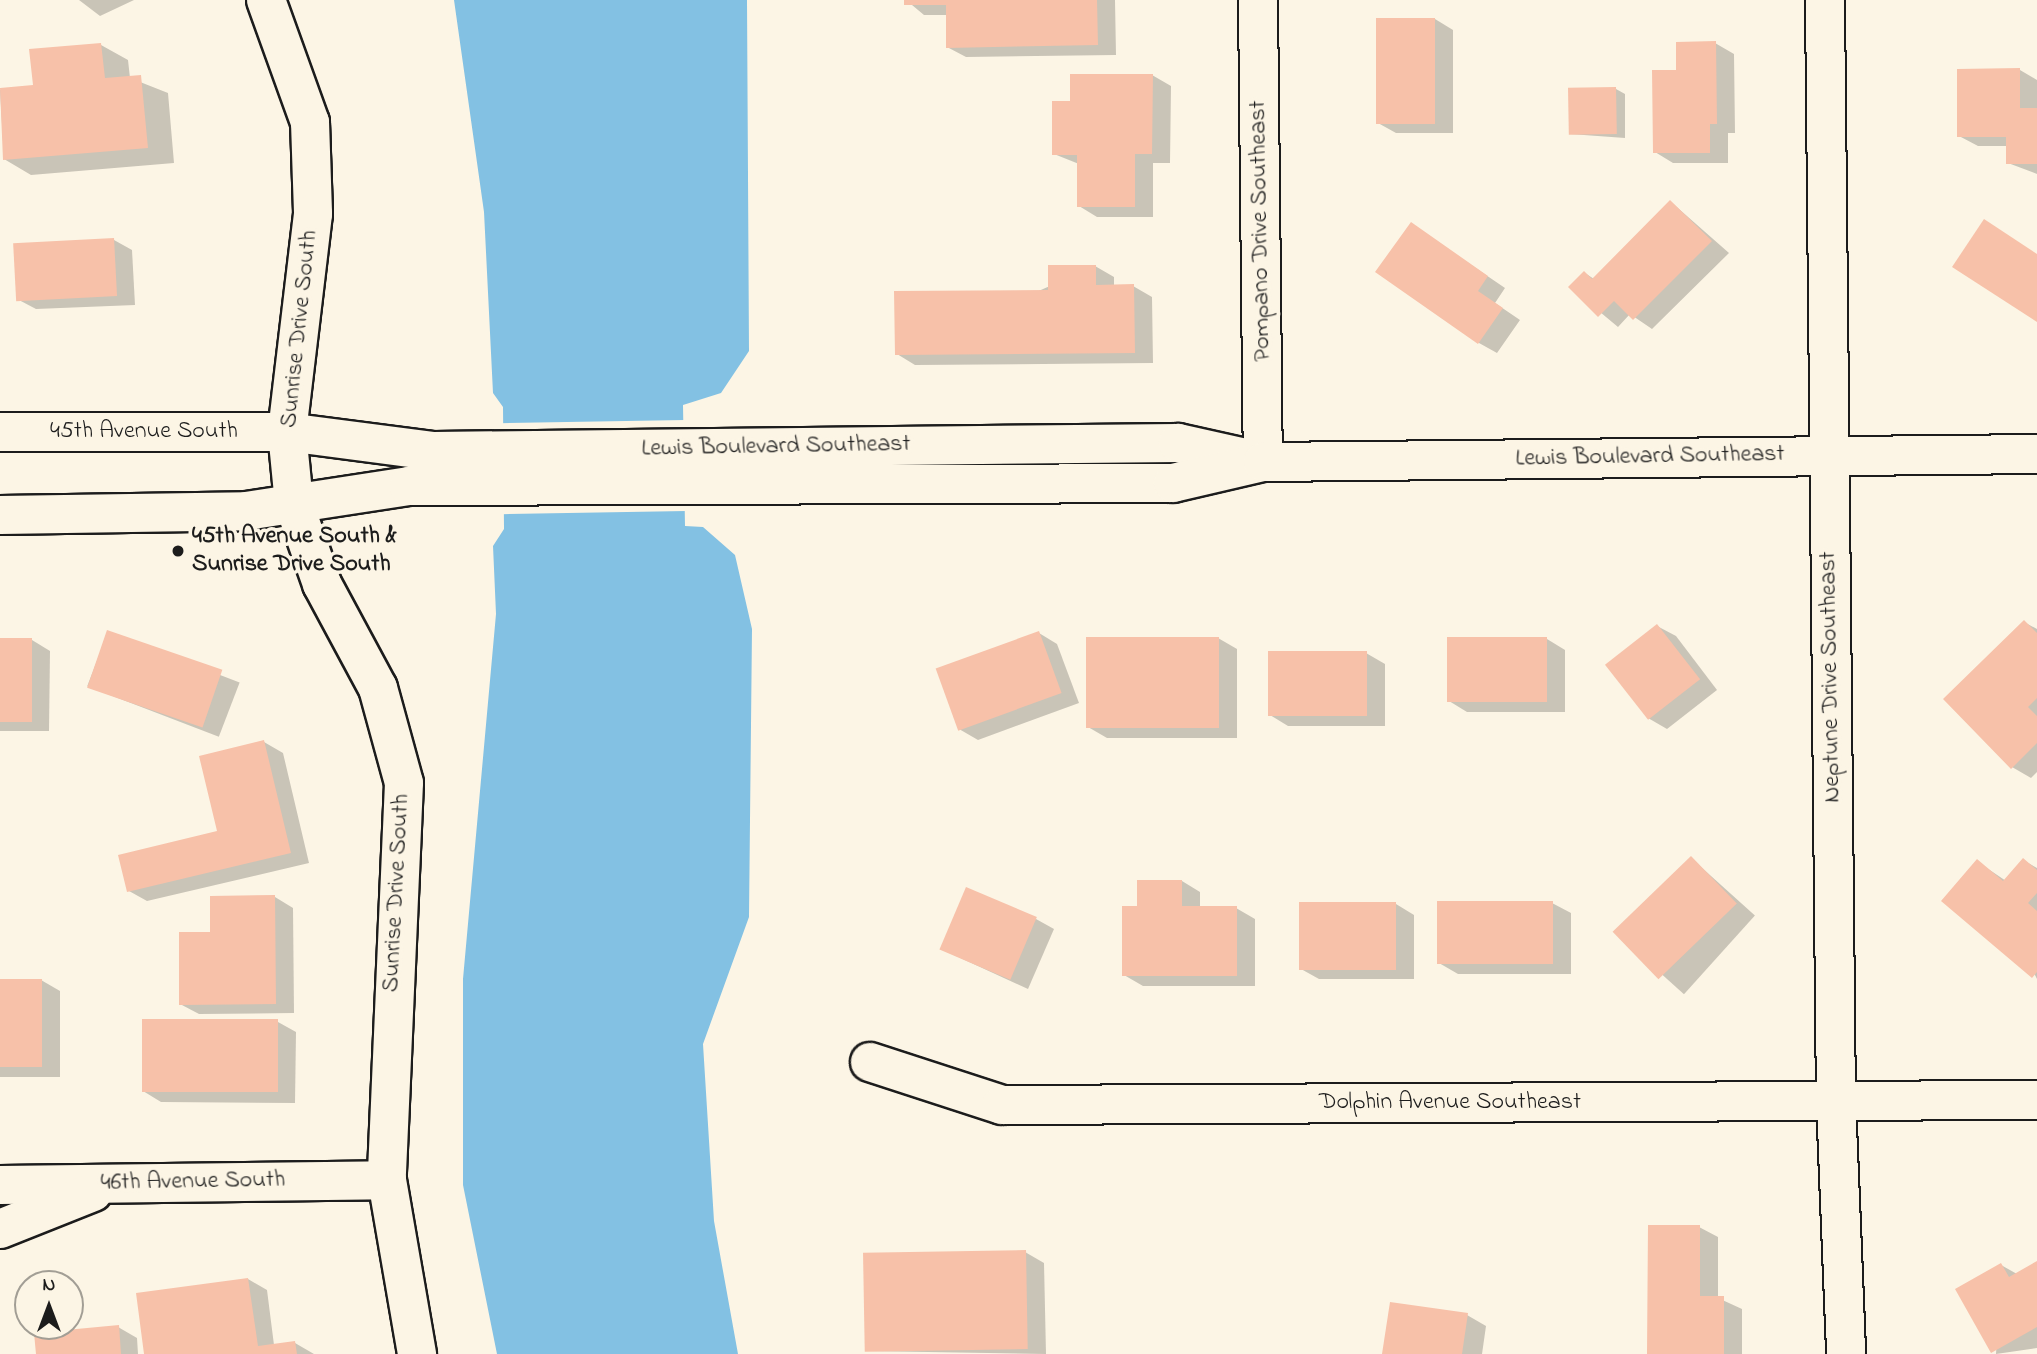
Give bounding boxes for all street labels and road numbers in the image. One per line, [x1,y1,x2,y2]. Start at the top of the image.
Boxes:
street label: Pompano Drive Southeast [1244,100,1278,362]
street label: Sunrise Drive South [275,229,325,429]
street label: 45th Avenue South [50,418,238,446]
street label: Lewis Boulevard Southeast [641,430,911,464]
street label: Lewis Boulevard Southeast [1515,440,1785,474]
street label: Neptune Drive Southeast [1814,551,1848,803]
street label: Sunrise Drive South [377,793,417,993]
street label: Dolphin Avenue Southeast [1319,1089,1581,1117]
street label: 46th Avenue South [100,1166,286,1198]

